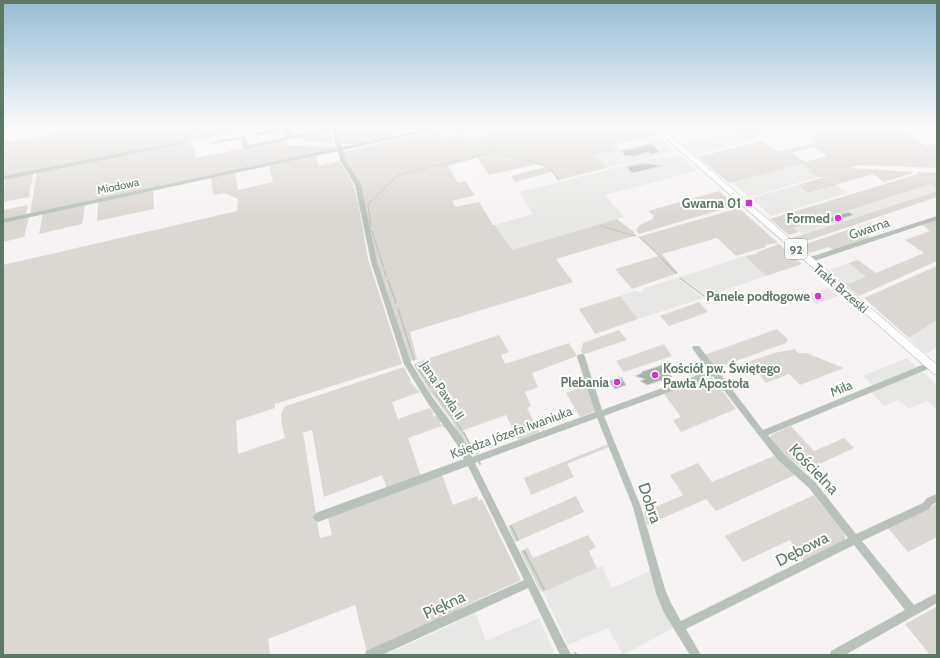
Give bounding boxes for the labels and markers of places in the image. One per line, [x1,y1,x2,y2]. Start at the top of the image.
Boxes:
place label: Gwarna 01 [682,195,741,211]
marker: Gwarna 01 [744,198,754,208]
place label: Formed [787,210,830,226]
marker: Formed [833,213,843,223]
place label: Panele podłogowe [706,288,810,304]
marker: Panele podłogowe [813,291,823,301]
place label: Kościół pw. Świętego Pawła Apostoła [663,360,781,391]
marker: Kościół pw. Świętego Pawła Apostoła [650,370,660,380]
place label: Plebania [561,374,610,390]
marker: Plebania [612,377,622,387]

